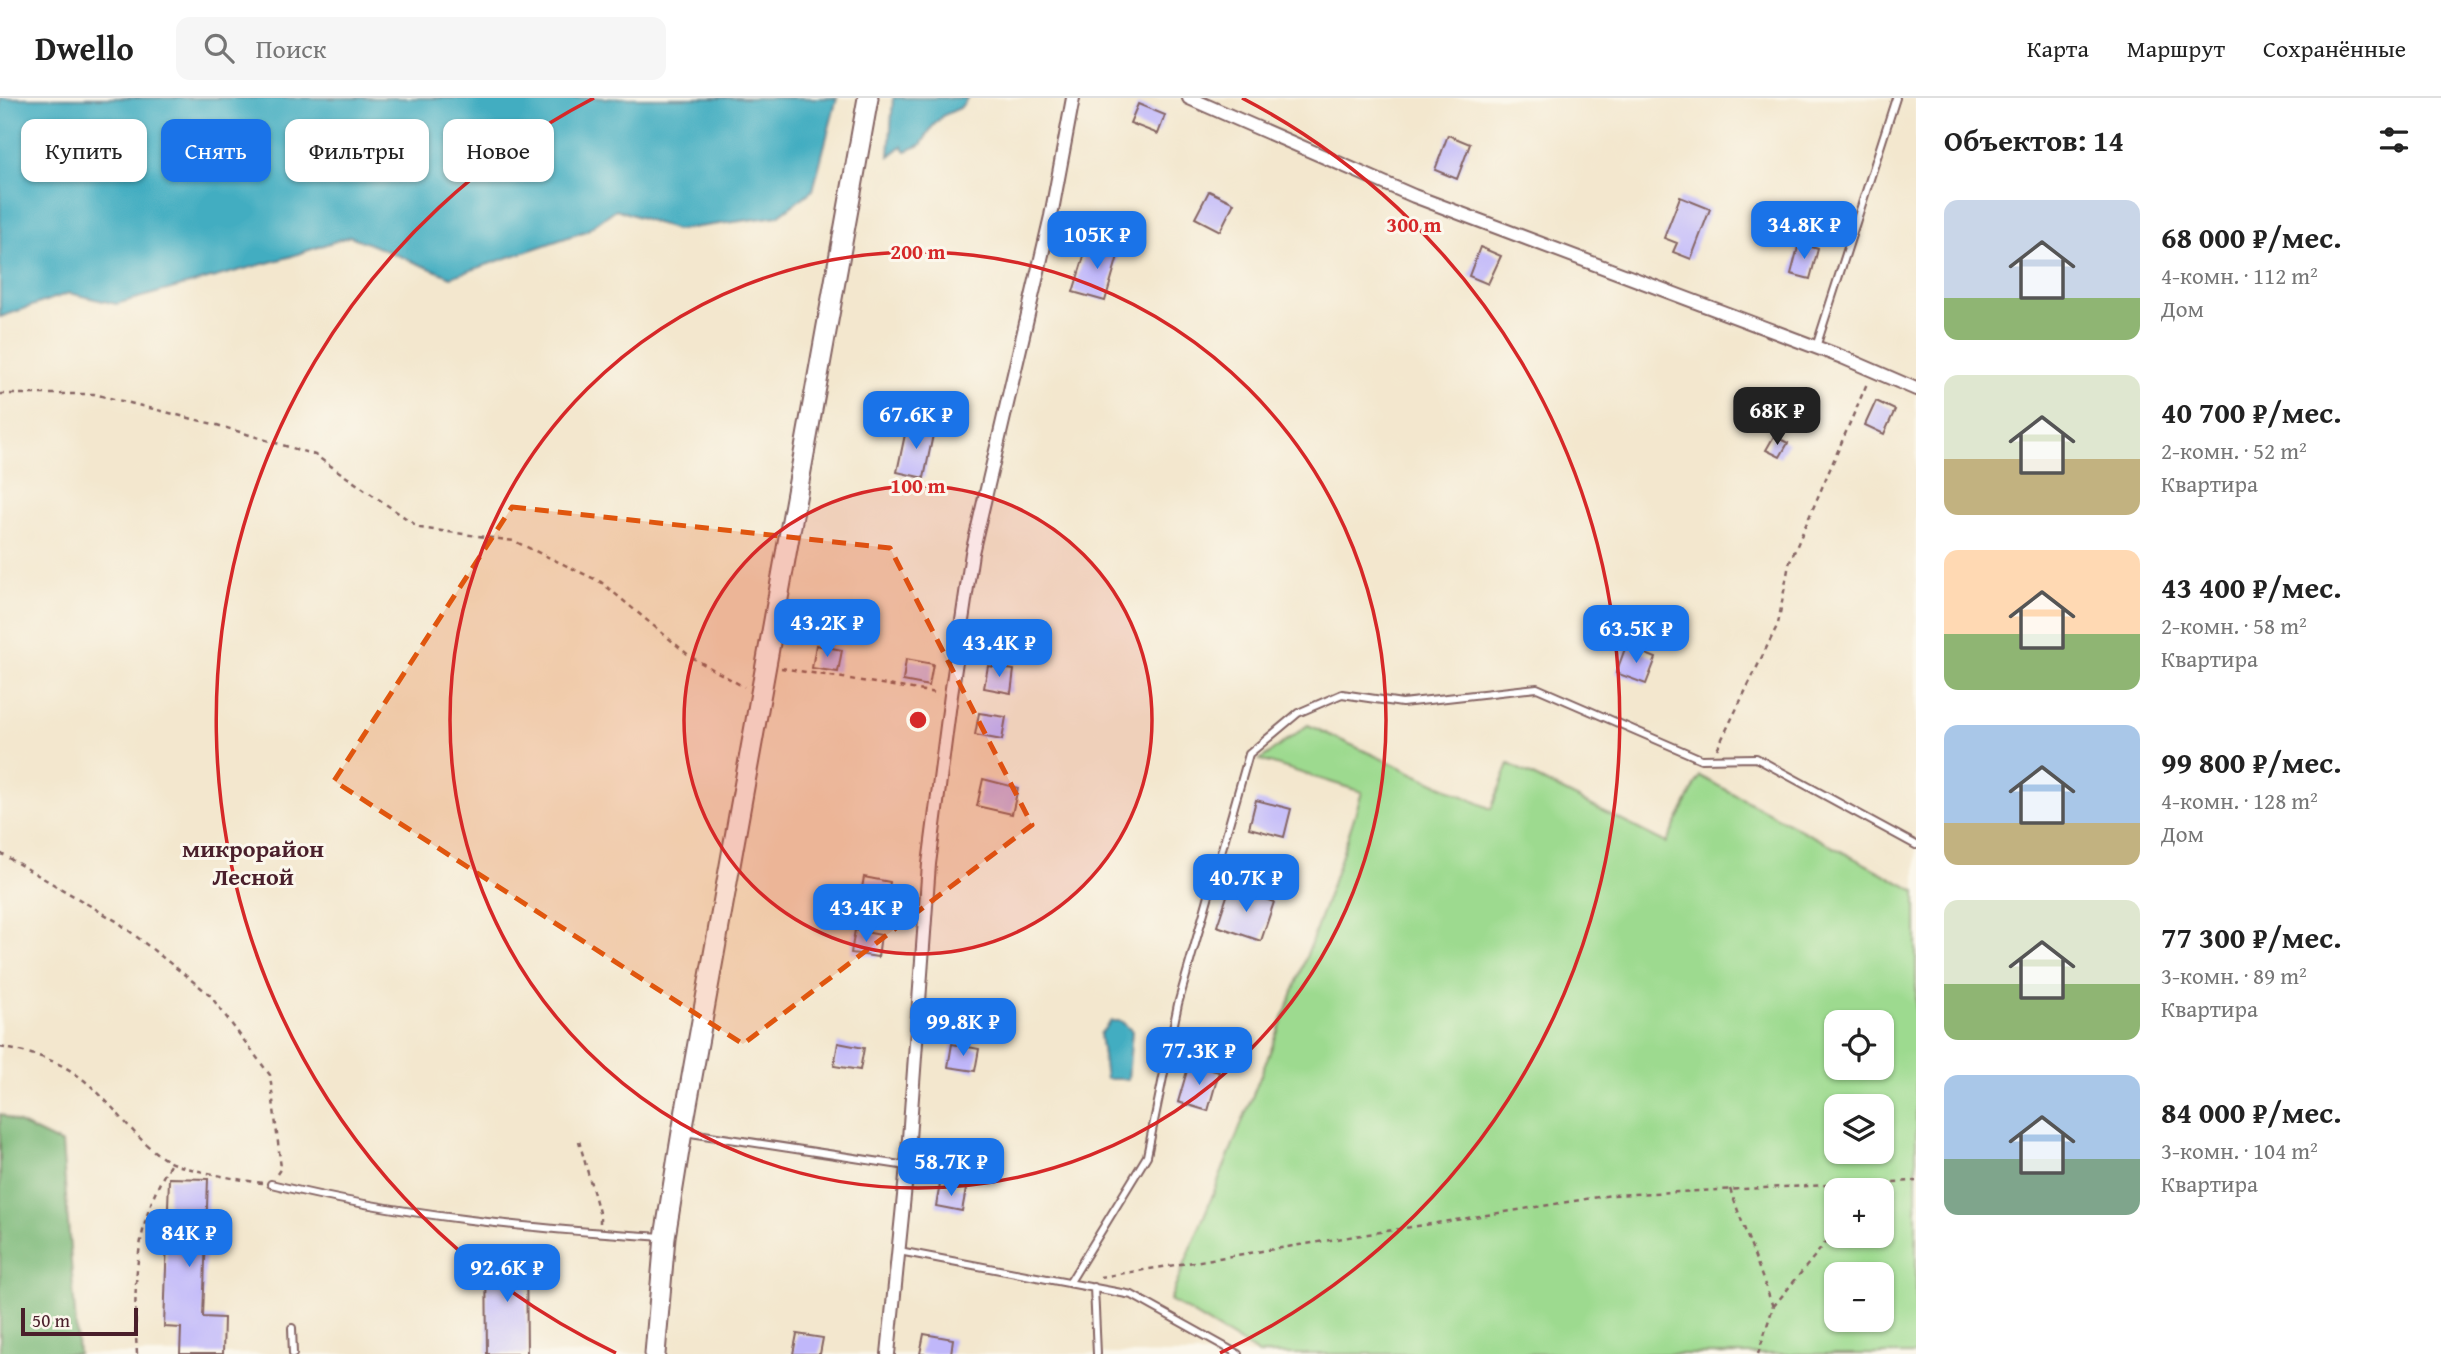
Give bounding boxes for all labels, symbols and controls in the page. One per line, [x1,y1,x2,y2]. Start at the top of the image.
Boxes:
search box [176,17,666,80]
text: Dwello [35,24,134,72]
icon: search [200,29,238,67]
text: Поиск [256,29,326,68]
text: Карта [2027,31,2089,66]
text: Маршрут [2127,31,2225,66]
text: Сохранённые [2263,31,2406,66]
text: Объектов: 14 [1944,118,2124,162]
chip: Купить [21,119,147,182]
chip: Снять [161,119,271,182]
chip: Фильтры [285,119,429,182]
chip: Новое [443,119,554,182]
icon: filters [2375,121,2413,159]
pin: 34.8K ₽ [1739,202,1869,261]
text: 34.8K ₽ [1767,207,1841,240]
text: 300 m [1386,209,1442,240]
pin: 105K ₽ [1040,212,1154,271]
text: 68 000 ₽/мес. [2161,215,2342,259]
text: 105K ₽ [1063,217,1131,250]
icon: home [2000,228,2084,312]
text: 200 m [890,236,946,267]
text: 4-комн. · 112 m² [2161,259,2318,292]
text: Дом [2161,292,2204,325]
pin: 68K ₽ [1728,388,1826,447]
text: 40 700 ₽/мес. [2161,390,2342,434]
pin: 67.6K ₽ [851,392,981,451]
text: 68K ₽ [1749,393,1805,426]
text: 67.6K ₽ [879,397,953,430]
icon: home [2000,403,2084,487]
text: 2-комн. · 52 m² [2161,434,2307,467]
text: Квартира [2161,467,2258,500]
text: 100 m [890,470,946,501]
text: 43 400 ₽/мес. [2161,565,2342,609]
icon: home [2000,578,2084,662]
pin: 43.2K ₽ [762,600,892,659]
text: 43.2K ₽ [790,605,864,638]
pin: 63.5K ₽ [1571,606,1701,665]
text: 2-комн. · 58 m² [2161,609,2307,642]
text: 63.5K ₽ [1599,611,1673,644]
pin: 43.4K ₽ [934,620,1064,679]
text: 43.4K ₽ [962,625,1036,658]
text: Квартира [2161,642,2258,675]
centre of rings [906,708,930,732]
text: 99 800 ₽/мес. [2161,740,2342,784]
icon: home [2000,753,2084,837]
text: 4-комн. · 128 m² [2161,784,2318,817]
text: Дом [2161,817,2204,850]
district label: микрорайон Лесной [182,831,324,894]
pin: 40.7K ₽ [1181,854,1311,914]
text: 40.7K ₽ [1209,860,1283,893]
pin: 43.4K ₽ [801,884,931,944]
text: 43.4K ₽ [829,890,903,923]
text: 77 300 ₽/мес. [2161,915,2342,959]
icon: home [2000,928,2084,1012]
text: 3-комн. · 89 m² [2161,959,2307,992]
text: Квартира [2161,992,2258,1025]
pin: 99.8K ₽ [898,998,1028,1058]
text: 99.8K ₽ [926,1004,1000,1037]
map controls [1824,1010,1894,1332]
button: locate [1824,1010,1894,1080]
pin: 77.3K ₽ [1134,1028,1264,1087]
text: 77.3K ₽ [1162,1033,1236,1066]
text: 84 000 ₽/мес. [2161,1090,2342,1134]
button: layers [1824,1094,1894,1164]
icon: home [2000,1103,2084,1187]
text: 3-комн. · 104 m² [2161,1134,2318,1167]
pin: 58.7K ₽ [886,1138,1016,1198]
text: 58.7K ₽ [914,1144,988,1177]
text: Квартира [2161,1167,2258,1200]
button: + [1824,1178,1894,1248]
pin: 84K ₽ [140,1210,238,1269]
text: 84K ₽ [161,1215,217,1248]
pin: 92.6K ₽ [442,1244,572,1304]
text: 92.6K ₽ [470,1250,544,1283]
button: − [1824,1262,1894,1332]
scale bar [21,1305,138,1337]
text: 50 m [32,1306,70,1334]

